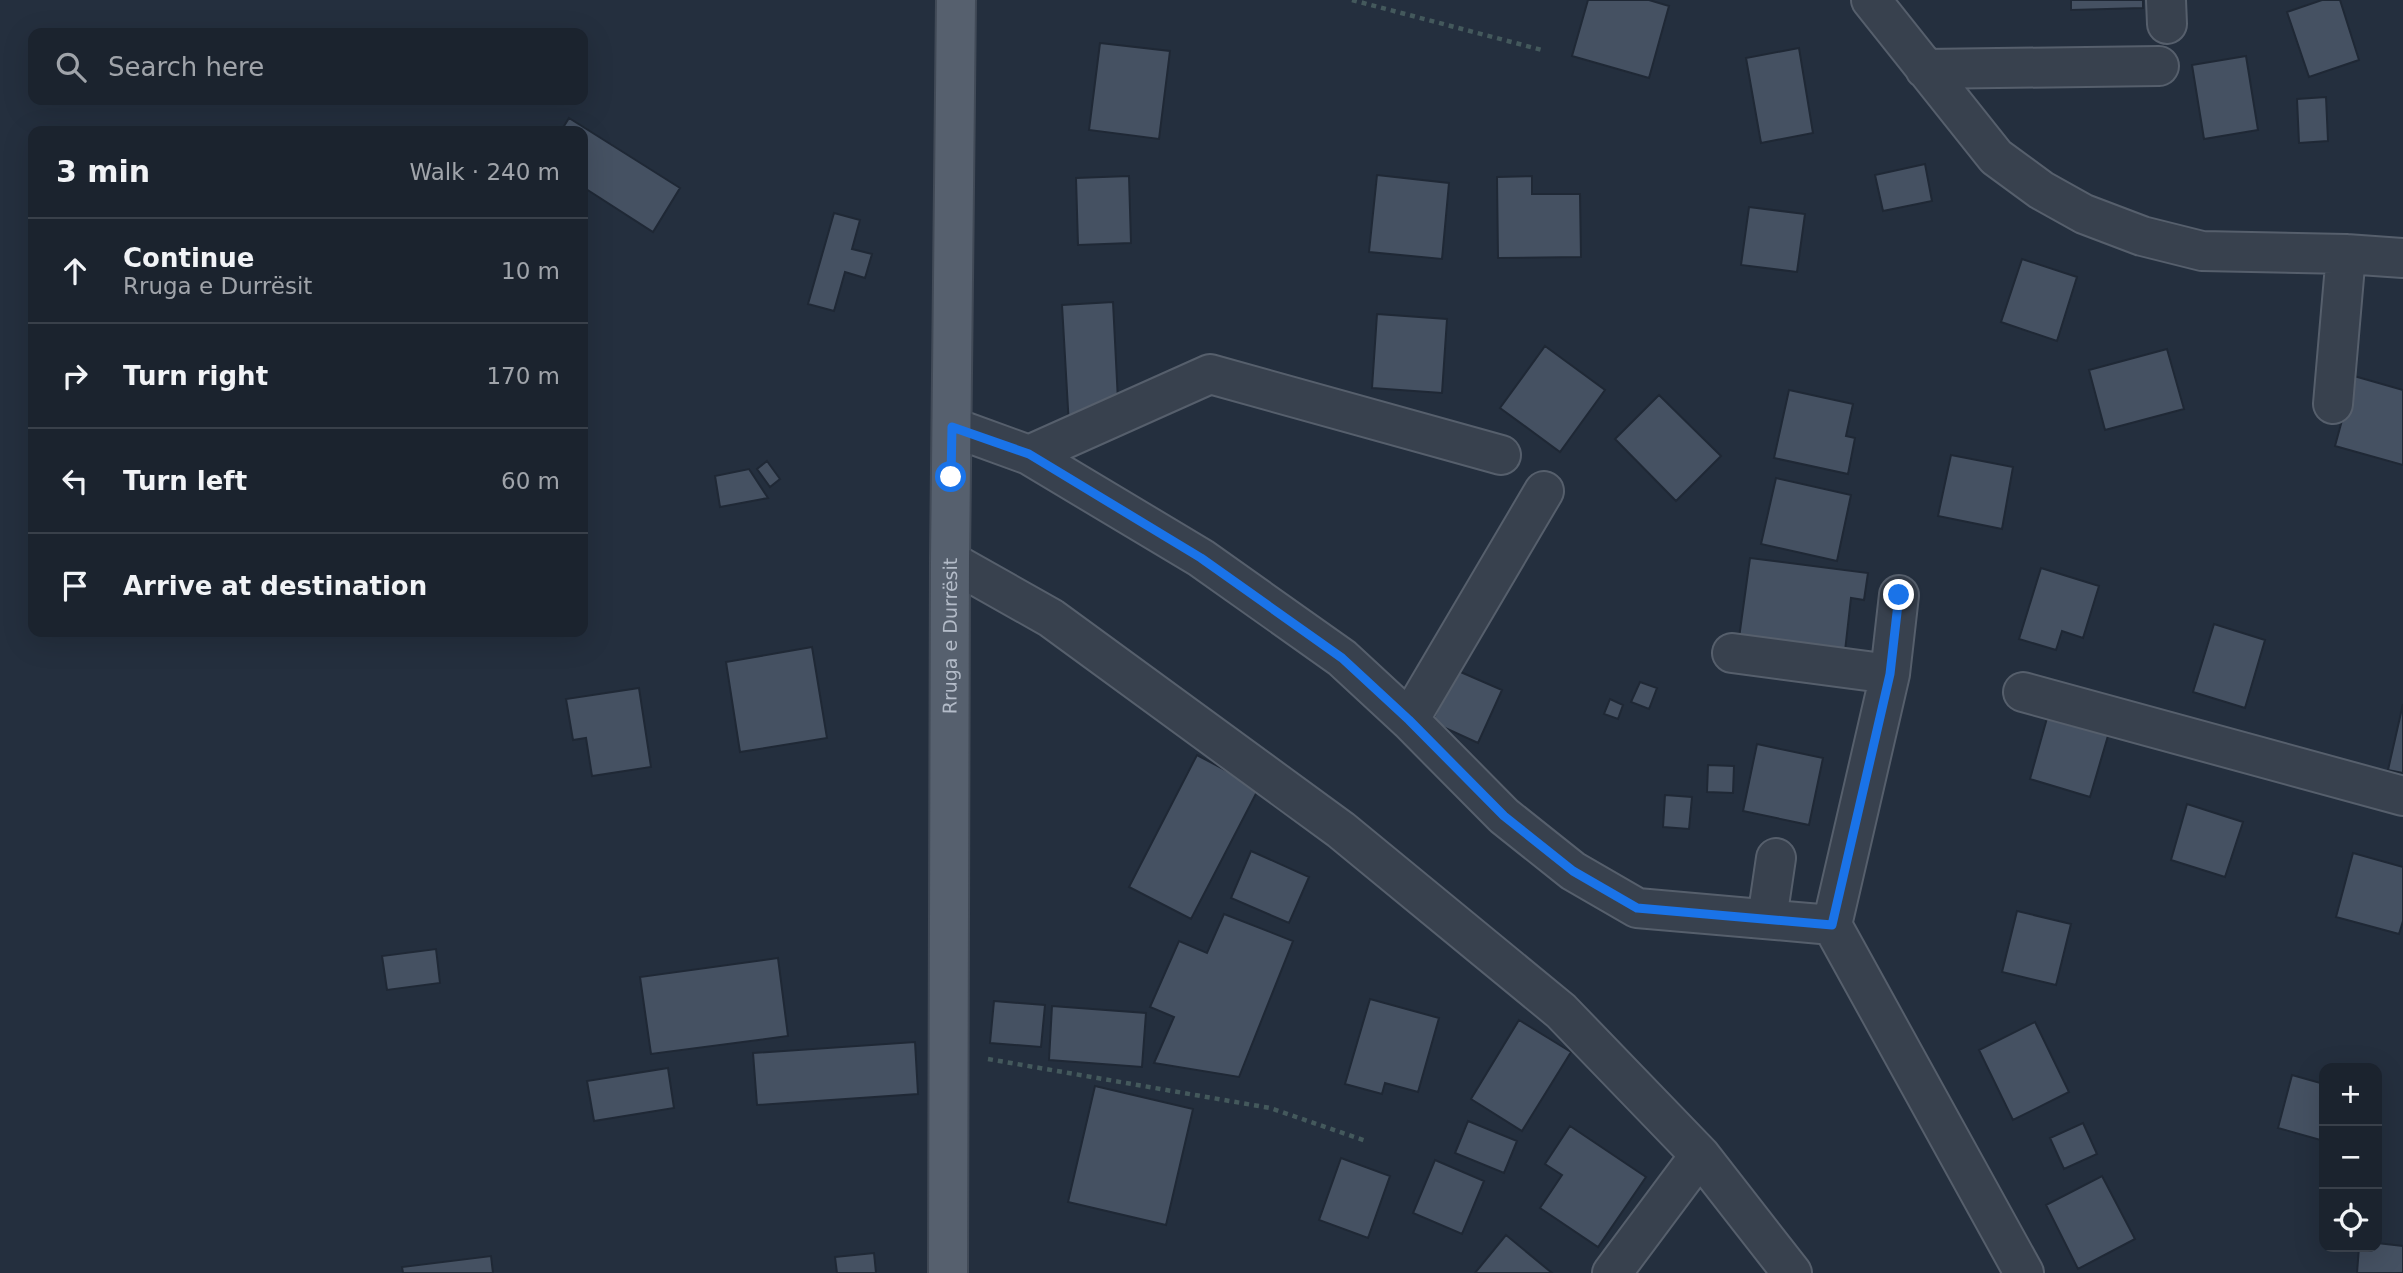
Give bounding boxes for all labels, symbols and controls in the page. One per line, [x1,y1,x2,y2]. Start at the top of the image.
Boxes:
search box [28,28,588,105]
icon: search [52,48,90,86]
text: Search here [108,52,264,82]
text: 3 min [56,154,150,189]
text: Walk · 240 m [409,159,560,185]
text: Continue [123,243,254,273]
icon: ahead [56,252,94,290]
text: 10 m [501,258,560,284]
text: Rruga e Durrësit [123,273,312,299]
icon: right [56,357,94,395]
text: Turn right [123,361,268,391]
text: 170 m [486,363,560,389]
route start [935,461,966,492]
icon: left [56,462,94,500]
text: Turn left [123,466,247,496]
text: 60 m [501,468,560,494]
street label: Rruga e Durrësit [939,558,961,714]
icon: arrive [56,567,94,605]
text: Arrive at destination [123,571,427,601]
route end [1883,579,1914,610]
map controls [2319,1063,2382,1252]
button: + [2319,1063,2382,1126]
button: − [2319,1126,2382,1189]
button: locate [2319,1189,2382,1252]

